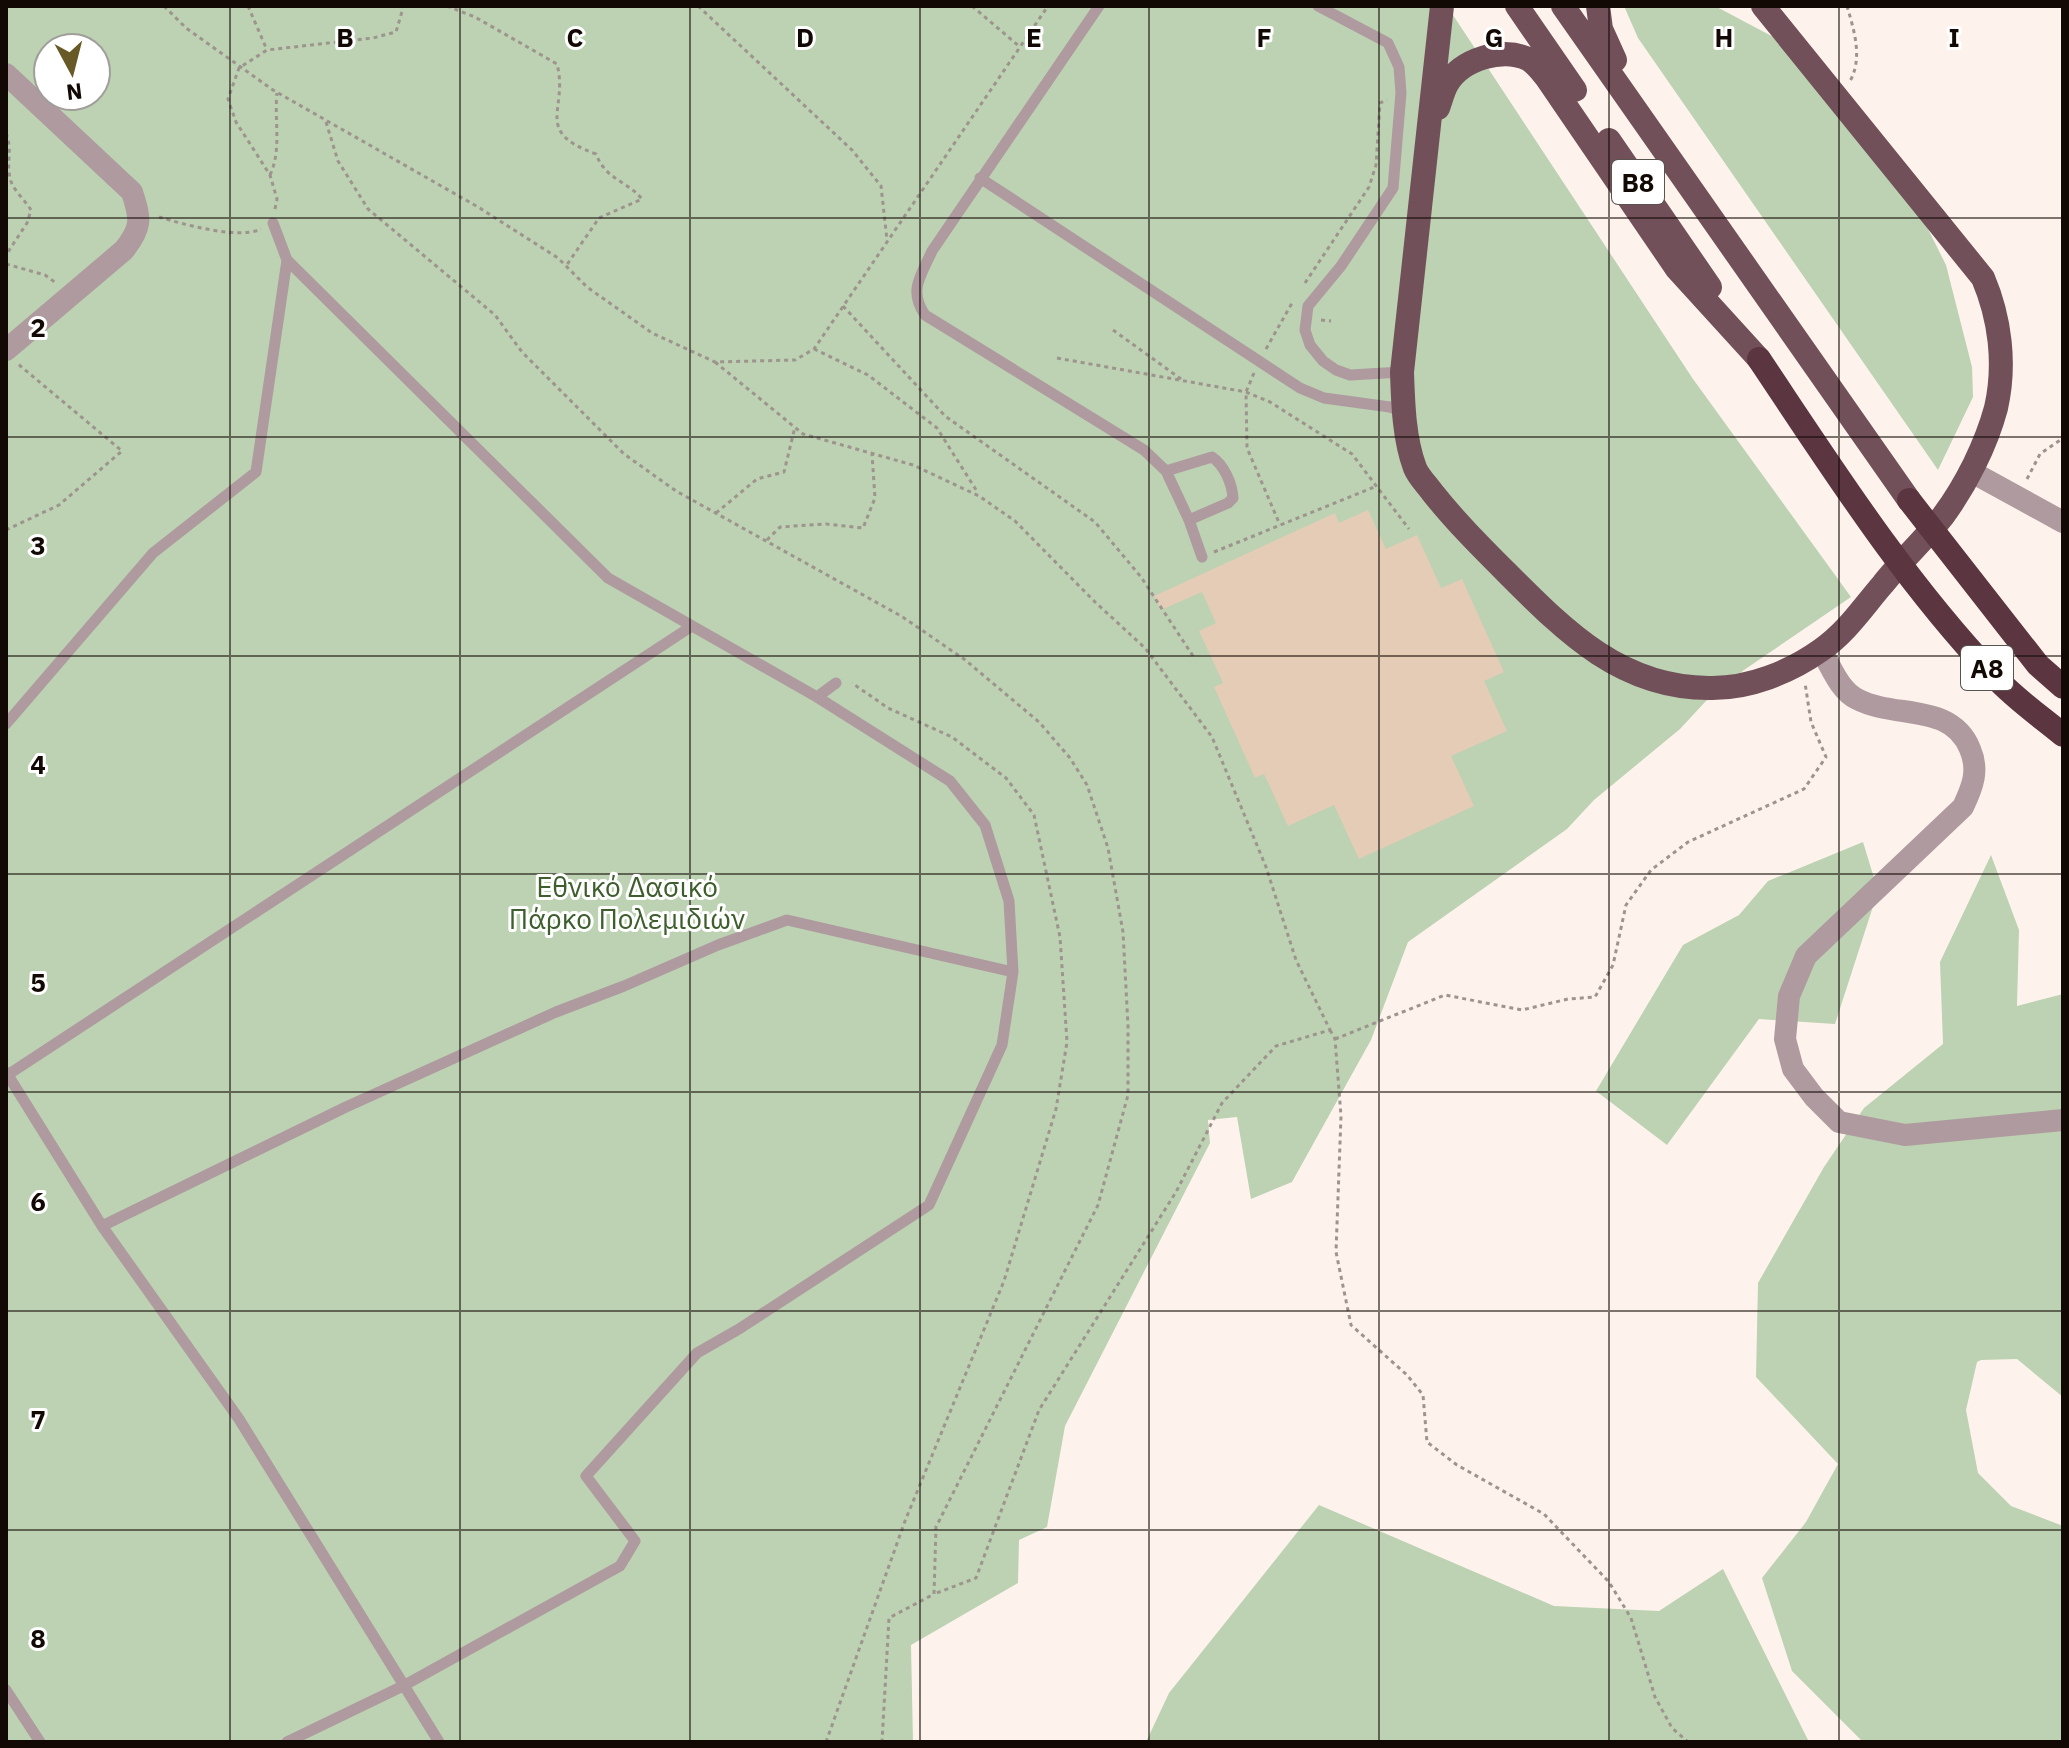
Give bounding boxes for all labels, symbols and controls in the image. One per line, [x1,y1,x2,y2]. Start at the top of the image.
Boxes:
text: B [336,20,354,54]
text: C [567,20,584,54]
text: D [796,20,814,54]
text: E [1026,20,1042,54]
text: F [1256,20,1272,54]
text: G [1485,20,1503,54]
text: H [1715,20,1733,54]
text: I [1948,20,1960,54]
north arrow [32,32,112,112]
text: N [65,77,84,108]
road number: B8 [1612,160,1664,204]
text: 2 [30,310,46,344]
text: 3 [30,528,46,562]
road number: A8 [1961,646,2013,690]
text: 4 [30,747,46,781]
park label: Εθνικό Δασικό Πάρκο Πολεμιδιών [509,868,745,937]
text: 5 [30,965,46,999]
text: 6 [30,1184,46,1218]
text: 7 [30,1402,46,1436]
text: 8 [30,1621,46,1655]

